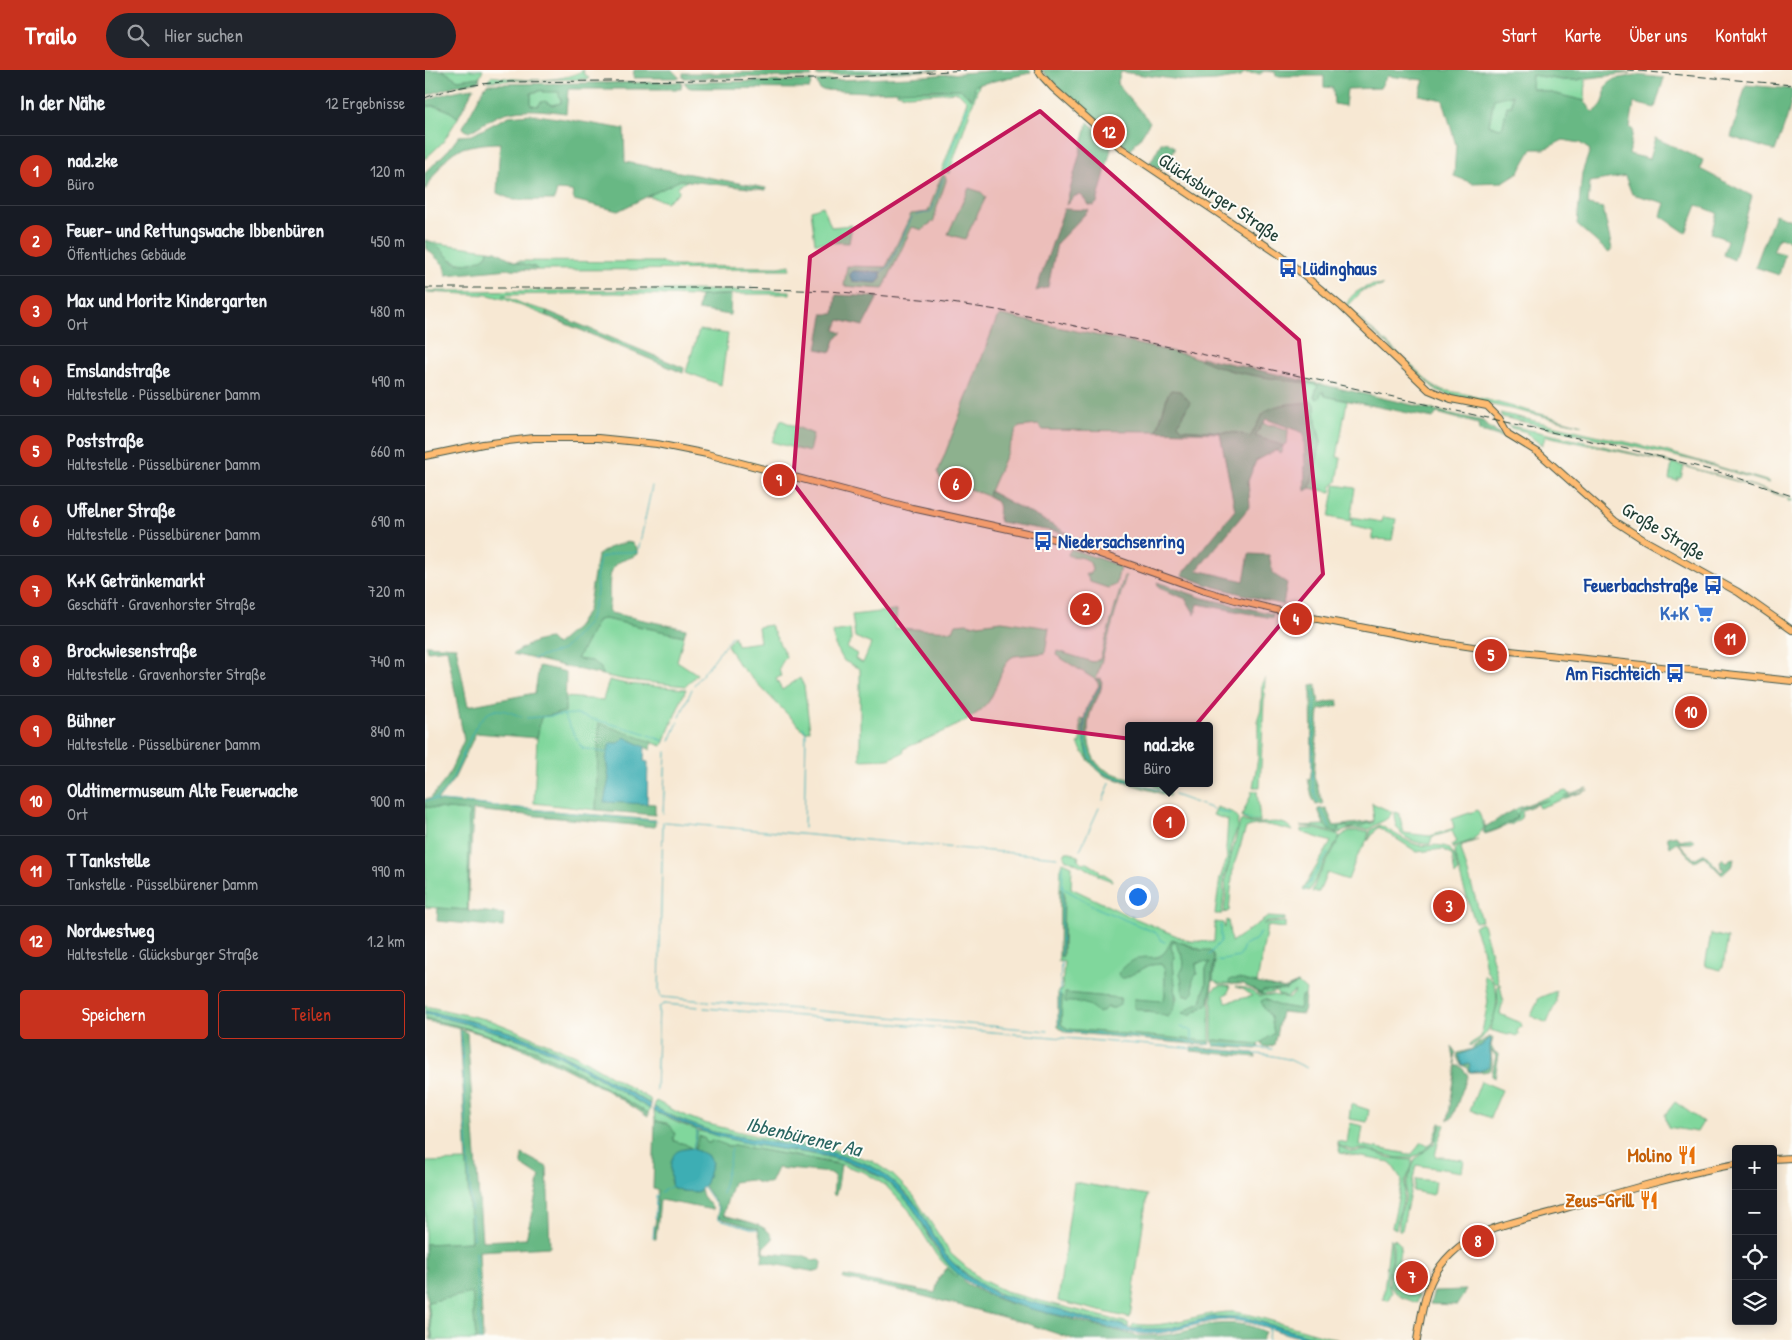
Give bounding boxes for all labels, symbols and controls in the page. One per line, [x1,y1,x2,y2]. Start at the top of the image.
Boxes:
search box [106,13,456,58]
text: Trailo [25,19,76,51]
icon: search [124,21,152,49]
text: Hier suchen [164,22,243,48]
text: Start [1502,23,1537,48]
text: Karte [1565,23,1601,48]
text: Über uns [1629,23,1687,48]
text: Kontakt [1715,23,1767,48]
text: In der Nähe [20,88,105,117]
text: 12 Ergebnisse [325,92,405,114]
pin: 12 [1093,113,1125,151]
street label: Glücksburger Straße [1154,146,1287,248]
text: nad.zke [67,147,118,173]
text: 1 [33,160,39,182]
text: 120 m [370,160,405,182]
text: Büro [67,173,94,195]
text: Feuer- und Rettungswache Ibbenbüren [67,217,324,243]
text: 2 [32,230,40,252]
text: 450 m [371,230,405,252]
text: Öffentliches Gebäude [67,243,186,265]
place label: Lüdinghaus [1303,255,1377,282]
bus stop icon: Lüdinghaus [1277,257,1299,279]
text: Max und Moritz Kindergarten [67,287,267,313]
text: 3 [32,300,40,322]
text: 480 m [370,300,405,322]
text: Ort [67,313,88,335]
text: Emslandstraße [67,357,170,383]
text: 4 [33,370,39,392]
text: 490 m [371,370,405,392]
text: Haltestelle · Püsselbürener Damm [67,383,260,405]
text: Poststraße [67,427,144,453]
text: 5 [33,440,39,462]
text: 660 m [371,440,405,462]
text: Haltestelle · Püsselbürener Damm [67,453,260,475]
pin: 9 [763,461,795,499]
pin: 6 [940,465,972,503]
street label: Große Straße [1617,496,1711,566]
text: Uffelner Straße [67,497,176,523]
text: 6 [33,510,39,532]
text: 690 m [371,510,405,532]
text: Haltestelle · Püsselbürener Damm [67,523,260,545]
place label: Niedersachsenring [1058,528,1185,555]
bus stop icon: Niedersachsenring [1032,530,1054,552]
text: K+K Getränkemarkt [67,567,205,593]
place label: Feuerbachstraße [1583,572,1698,599]
bus stop icon: Feuerbachstraße [1702,574,1724,596]
text: 7 [32,580,40,602]
text: 720 m [368,580,405,602]
pin: 2 [1070,590,1102,628]
text: Geschäft · Gravenhorster Straße [67,593,256,615]
pin: 4 [1280,600,1312,638]
place label: K+K [1660,600,1689,626]
supermarket icon: K+K [1693,602,1715,624]
pin: 11 [1714,620,1746,658]
pin: 5 [1475,636,1507,674]
text: Brockwiesenstraße [67,637,197,663]
text: 8 [33,650,39,672]
text: 740 m [369,650,405,672]
place label: Am Fischteich [1566,660,1660,686]
bus stop icon: Am Fischteich [1664,662,1686,684]
text: Haltestelle · Gravenhorster Straße [67,663,266,685]
pin: 10 [1675,693,1707,731]
text: Bühner [67,707,116,733]
text: 9 [33,720,39,742]
text: 840 m [370,720,405,742]
popup [1125,722,1213,787]
text: nad.zke [1143,731,1195,757]
text: Haltestelle · Püsselbürener Damm [67,733,260,755]
text: Büro [1143,757,1171,779]
text: Oldtimermuseum Alte Feuerwache [67,777,298,803]
text: 10 [30,790,42,812]
text: 900 m [370,790,405,812]
text: Ort [67,803,88,825]
pin: 1 [1153,803,1185,841]
text: T Tankstelle [67,847,150,873]
text: 11 [30,860,42,882]
text: 990 m [372,860,405,882]
text: Tankstelle · Püsselbürener Damm [67,873,258,895]
your location [1125,884,1151,910]
pin: 3 [1433,887,1465,925]
text: Nordwestweg [67,917,155,943]
text: 12 [29,930,43,952]
text: 1.2 km [367,930,405,952]
text: Haltestelle · Glücksburger Straße [67,943,259,965]
button: Speichern [20,990,208,1039]
button: Teilen [218,990,405,1039]
water label: Ibbenbürener Aa [744,1110,866,1163]
place label: Molino [1627,1142,1672,1168]
restaurant icon: Molino [1676,1144,1698,1166]
map controls [1732,1145,1777,1325]
button: + [1732,1145,1777,1190]
place label: Zeus-Grill [1565,1187,1635,1213]
restaurant icon: Zeus-Grill [1638,1189,1660,1211]
button: − [1732,1190,1777,1235]
pin: 8 [1462,1222,1494,1260]
button: locate [1732,1235,1777,1280]
pin: 7 [1396,1258,1428,1296]
button: layers [1732,1280,1777,1325]

